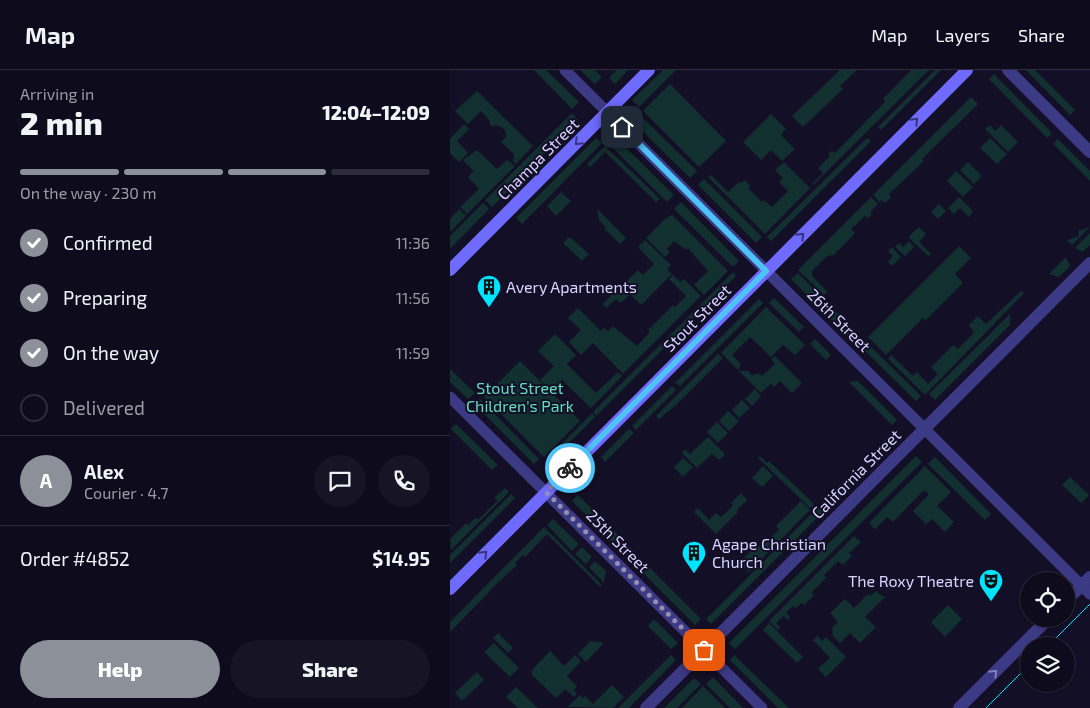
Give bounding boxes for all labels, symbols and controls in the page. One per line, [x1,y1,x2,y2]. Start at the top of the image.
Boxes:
text: Map [25,20,75,49]
text: Map [871,24,907,46]
text: Layers [935,24,990,46]
text: Share [1018,24,1065,46]
text: Arriving in [20,84,94,103]
text: 12:04–12:09 [322,101,430,124]
text: 2 min [20,103,103,141]
pin [601,106,643,148]
icon: home [608,113,636,141]
street label: Champa Street [493,114,582,203]
one-way arrow [910,118,919,127]
one-way arrow [575,136,584,145]
text: On the way · 230 m [20,183,157,202]
icon: check [20,229,48,257]
text: Confirmed [63,231,153,254]
text: 11:36 [395,233,430,252]
one-way arrow [795,233,804,242]
building icon: Avery Apartments [476,274,502,308]
place label: Avery Apartments [506,277,637,296]
street label: Stout Street [659,280,734,355]
icon: check [20,284,48,312]
street label: 26th Street [804,284,875,355]
text: Preparing [63,286,147,309]
text: 11:56 [396,288,430,307]
icon: check [20,339,48,367]
text: On the way [63,341,159,364]
text: 11:59 [396,343,430,362]
park label: Stout Street Children's Park [466,378,574,415]
text: Delivered [63,396,145,419]
street label: California Street [807,425,904,522]
courier [545,443,595,493]
icon: bike [556,454,584,482]
button: chat [314,455,366,507]
button: phone [378,455,430,507]
text: Alex [84,460,124,483]
text: A [40,469,52,492]
text: Courier · 4.7 [84,483,168,502]
street label: 25th Street [583,505,654,576]
place label: Agape Christian Church [712,534,826,571]
building icon: Agape Christian Church [681,540,707,574]
text: Order #4852 [20,547,130,570]
text: $14.95 [372,547,430,570]
one-way arrow [479,551,488,560]
theatre icon: The Roxy Theatre [978,568,1004,602]
place label: The Roxy Theatre [848,571,974,590]
map controls [1020,572,1075,692]
button: locate [1020,572,1075,627]
pin [683,629,725,671]
icon: bag [690,636,718,664]
button: layers [1020,637,1075,692]
button: Help [20,640,220,698]
button: Share [230,640,430,698]
one-way arrow [988,670,997,679]

